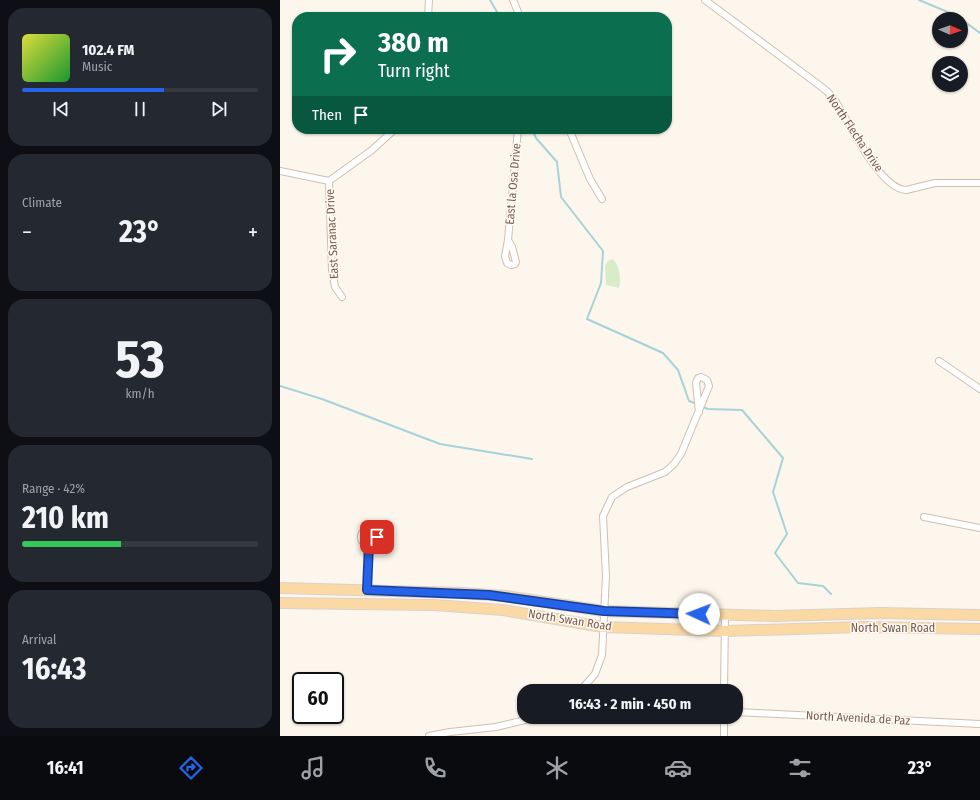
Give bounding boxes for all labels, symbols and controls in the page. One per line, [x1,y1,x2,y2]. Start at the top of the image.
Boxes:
north arrow [932,12,968,48]
map controls [932,12,968,92]
text: 380 m [378,26,449,59]
icon: right [312,28,364,80]
text: 102.4 FM [82,41,134,59]
button: layers [932,56,968,92]
text: Music [82,59,112,74]
text: Turn right [378,60,450,82]
street label: North Flecha Drive [824,92,886,175]
icon: previous [50,98,72,120]
icon: pause [129,98,151,120]
icon: next [208,98,230,120]
icon: arrive [350,104,372,126]
text: Then [312,106,342,124]
street label: East la Osa Drive [502,143,524,225]
street label: East Saranac Drive [323,189,341,279]
text: Climate [22,195,62,210]
text: 23° [119,214,161,250]
text: − [22,219,32,246]
text: + [248,219,258,246]
text: 53 [115,328,165,391]
text: km/h [126,386,155,401]
text: Range · 42% [22,481,85,496]
text: 210 km [22,500,109,536]
pin [360,520,394,554]
icon: arrive [366,526,388,548]
position arrow [678,593,720,635]
street label: North Swan Road [527,606,613,634]
street label: North Swan Road [851,621,935,635]
text: Arrival [22,632,56,647]
text: 16:43 [22,651,86,687]
speed limit sign: 60 [292,672,344,724]
text: 16:43 · 2 min · 450 m [569,695,691,713]
street label: North Avenida de Paz [806,708,911,728]
icon: directions [177,754,205,782]
icon: music [299,754,327,782]
icon: phone [421,754,449,782]
icon: climate [543,754,571,782]
icon: car [664,754,692,782]
icon: filters [786,754,814,782]
text: 16:41 [47,757,84,779]
text: 23° [908,757,933,779]

